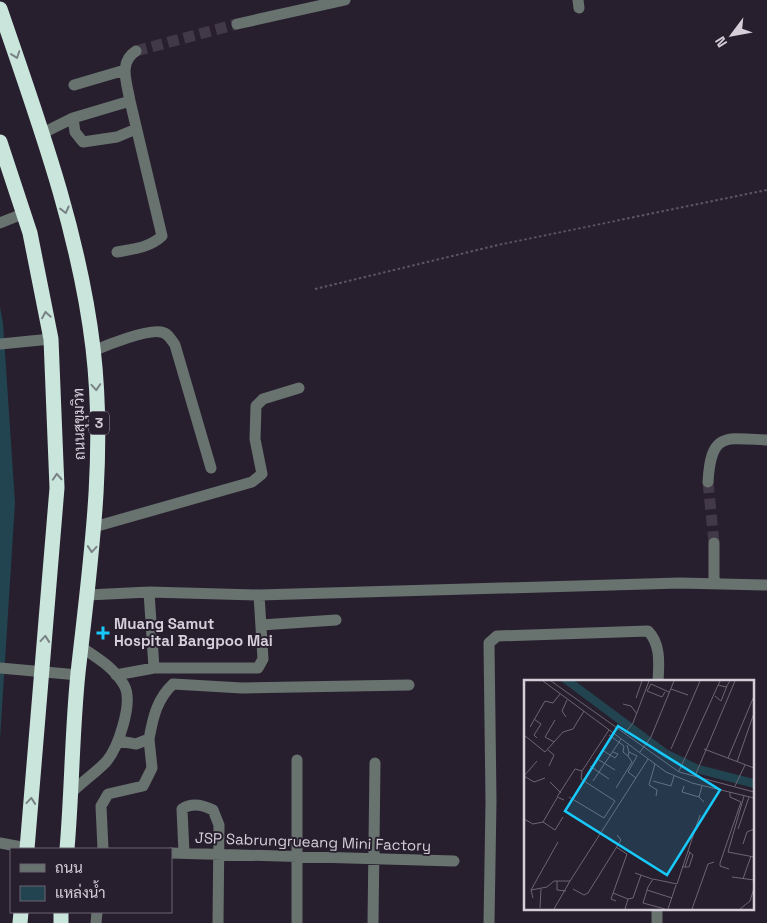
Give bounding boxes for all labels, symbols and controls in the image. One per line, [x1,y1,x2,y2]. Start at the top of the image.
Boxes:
north arrow [707,10,757,60]
text: N [711,33,731,51]
one-way arrow [10,50,20,59]
one-way arrow [59,205,70,214]
one-way arrow [42,310,52,319]
one-way arrow [90,383,101,391]
street label: ถนนสุขุมวิท [68,388,91,460]
road number: 3 [89,412,109,434]
one-way arrow [52,473,62,480]
one-way arrow [87,545,98,553]
place label: Muang Samut Hospital Bangpoo Mai [114,614,273,650]
marker: Muang Samut Hospital Bangpoo Mai [96,626,110,640]
one-way arrow [39,635,50,643]
inset map [524,680,754,910]
one-way arrow [25,796,36,804]
street label: JSP Sabrungrueang Mini Factory [195,828,431,855]
legend [10,848,172,913]
text: ถนน [55,858,83,877]
text: แหล่งน้ำ [55,880,106,902]

